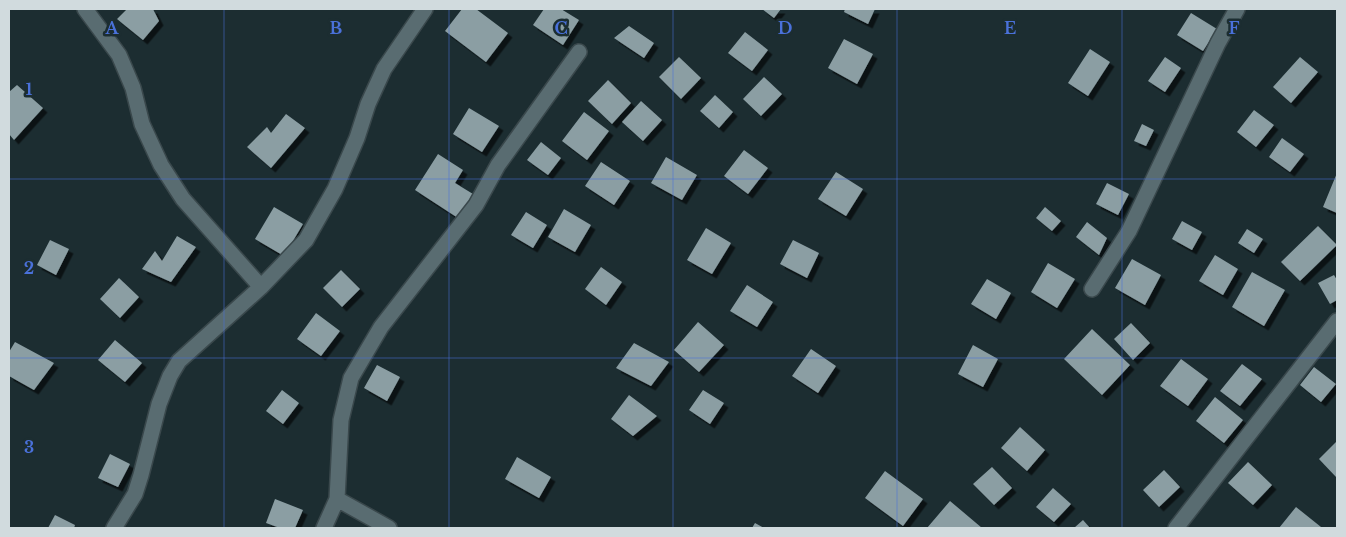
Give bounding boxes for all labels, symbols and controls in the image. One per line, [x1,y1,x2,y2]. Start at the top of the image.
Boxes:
text: A [105,18,120,38]
text: B [330,18,343,38]
text: C [554,18,568,38]
text: D [778,18,792,38]
text: E [1004,18,1016,38]
text: F [1228,18,1240,38]
text: 1 [26,79,33,99]
text: 2 [24,258,34,278]
text: 3 [24,437,34,457]

